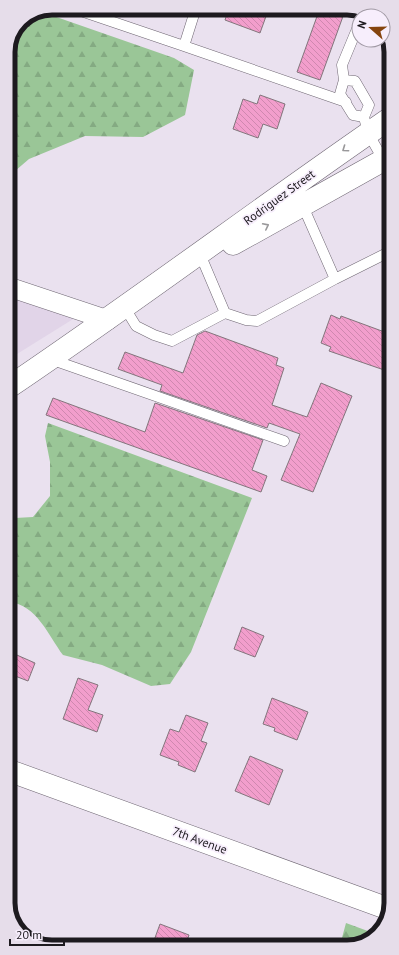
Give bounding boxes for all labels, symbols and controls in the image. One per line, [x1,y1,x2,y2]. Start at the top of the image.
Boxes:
north arrow [351,8,391,48]
text: N [354,19,369,30]
one-way arrow [343,144,350,151]
street label: Rodriguez Street [240,166,318,228]
one-way arrow [262,223,270,231]
street label: 7th Avenue [171,823,229,857]
scale bar [10,921,64,947]
text: 20 m [16,927,42,942]

